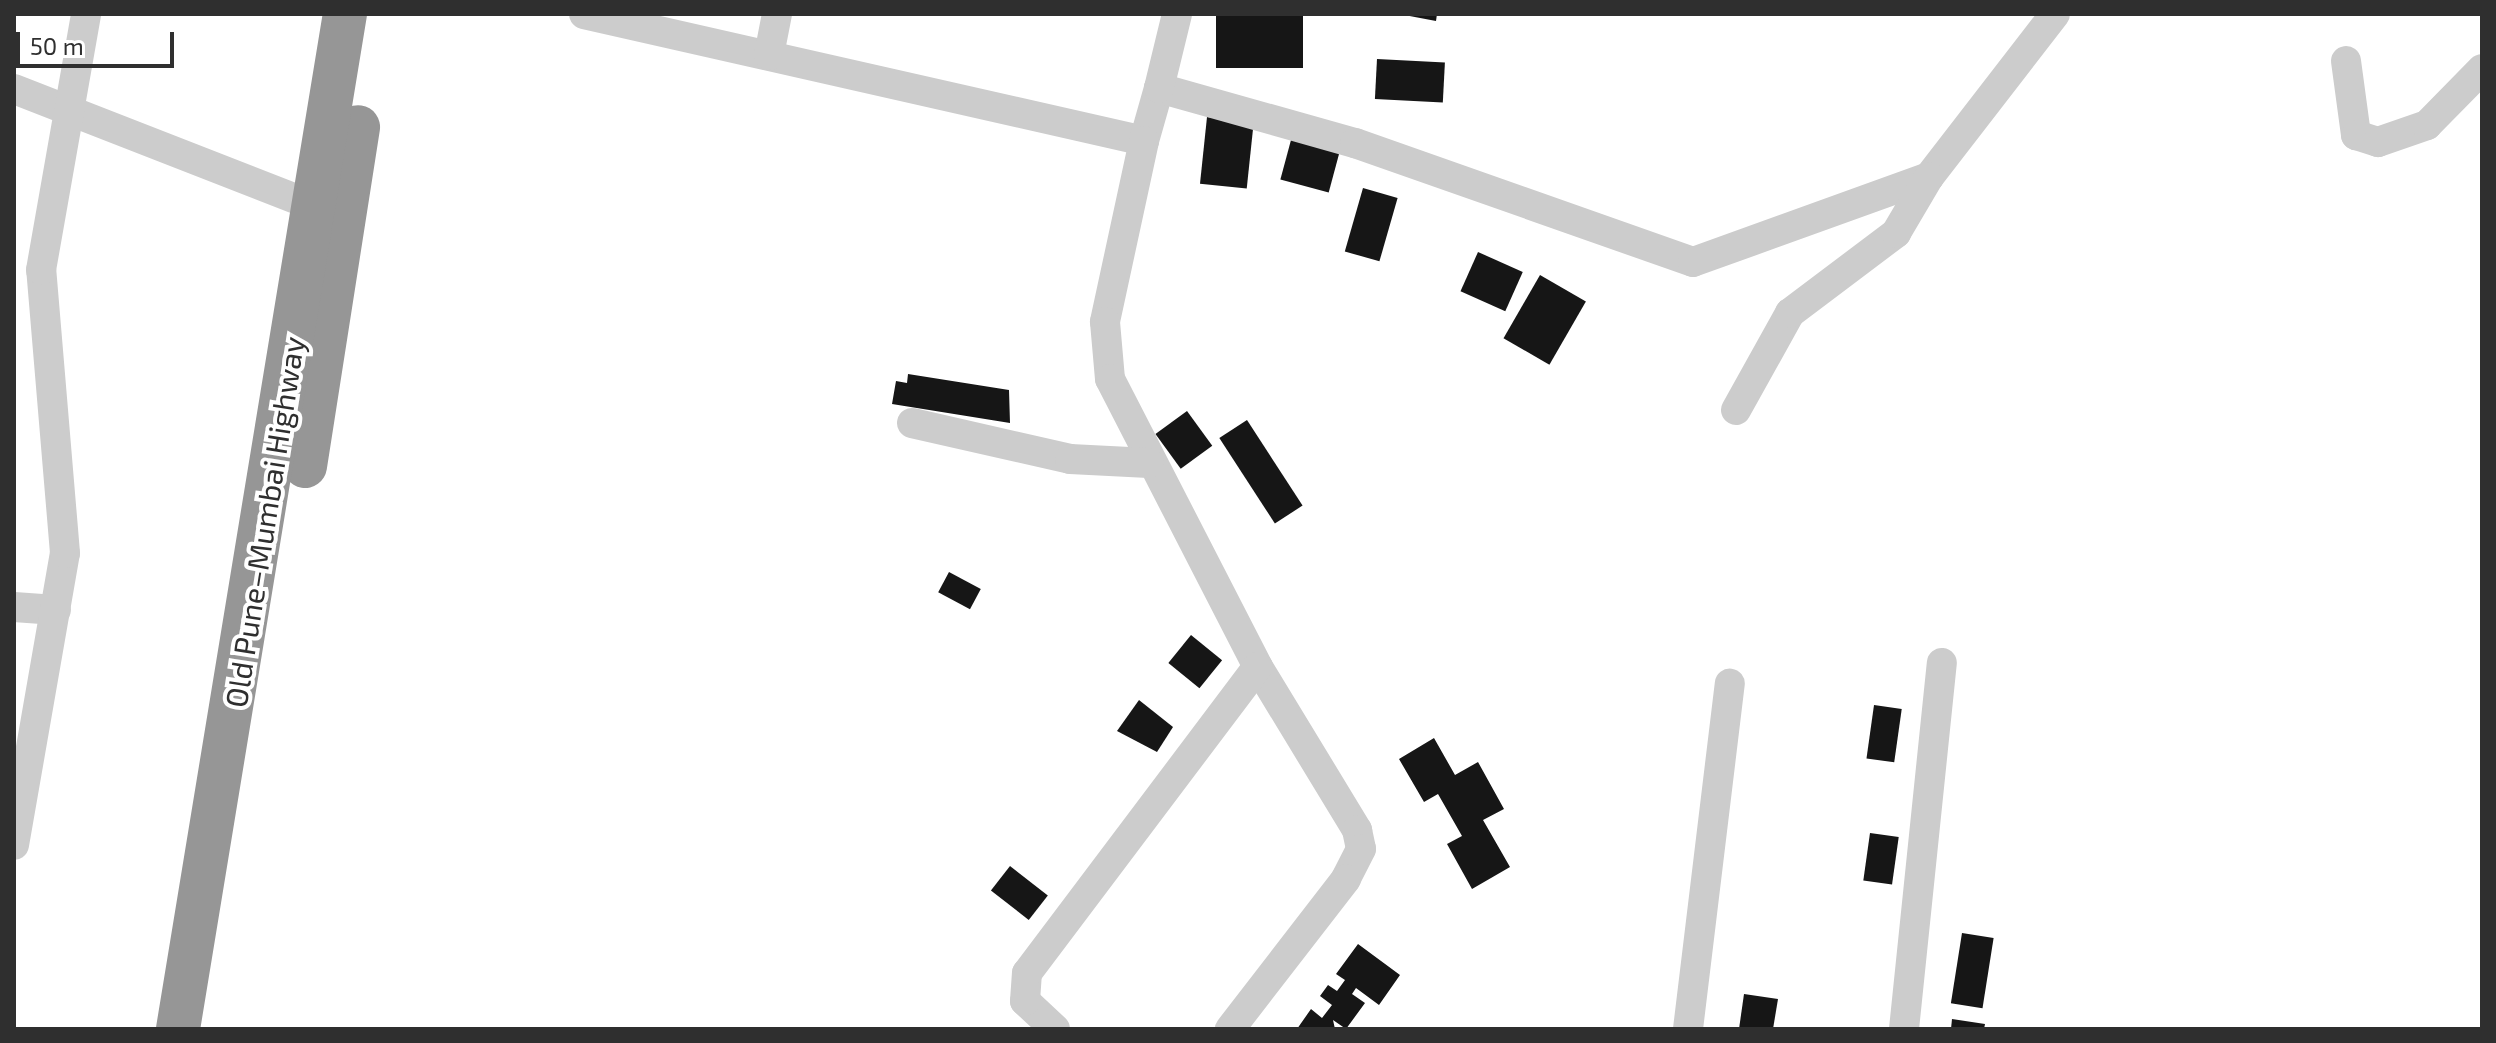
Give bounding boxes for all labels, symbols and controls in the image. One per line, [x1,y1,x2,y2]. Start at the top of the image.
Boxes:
scale bar [20,16,178,66]
text: 50 m [30,31,84,60]
street label: Old Pune–Mumbai Highway [217,334,311,710]

